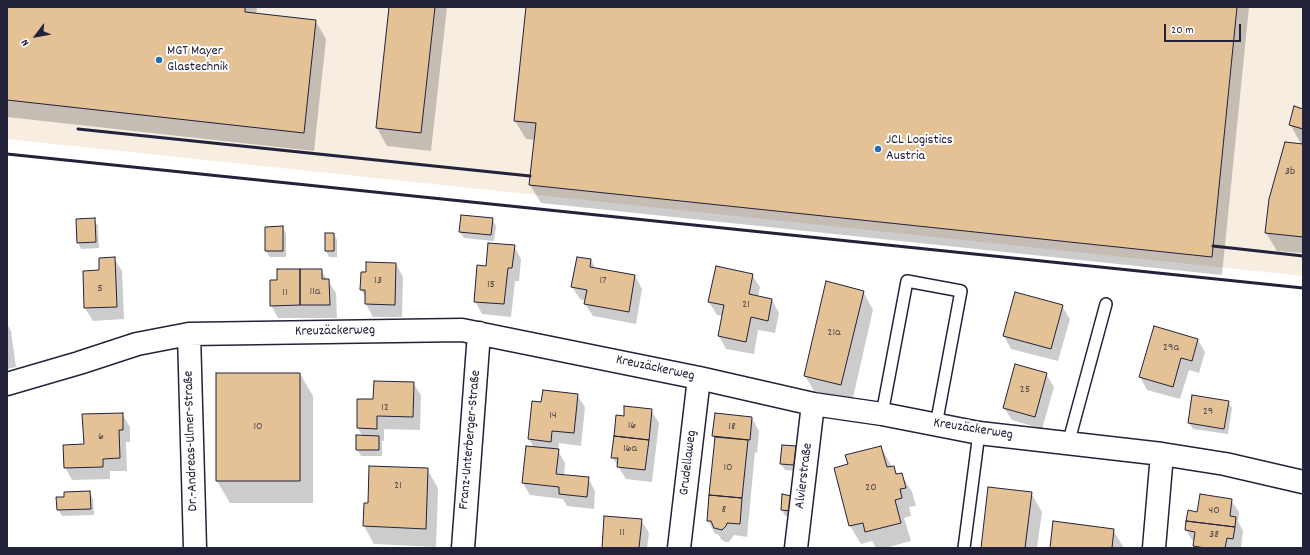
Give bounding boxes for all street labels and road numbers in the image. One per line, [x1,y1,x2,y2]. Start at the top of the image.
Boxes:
street label: Kreuzäckerweg [295,323,375,341]
street label: Kreuzäckerweg [614,352,696,386]
street label: Dr.-Andreas-Ulmer-Straße [181,370,203,512]
street label: Franz-Unterberger-Straße [457,370,485,510]
street label: Kreuzäckerweg [932,415,1014,445]
street label: Grudellaweg [677,429,701,497]
street label: Alvierstraße [793,442,817,510]

